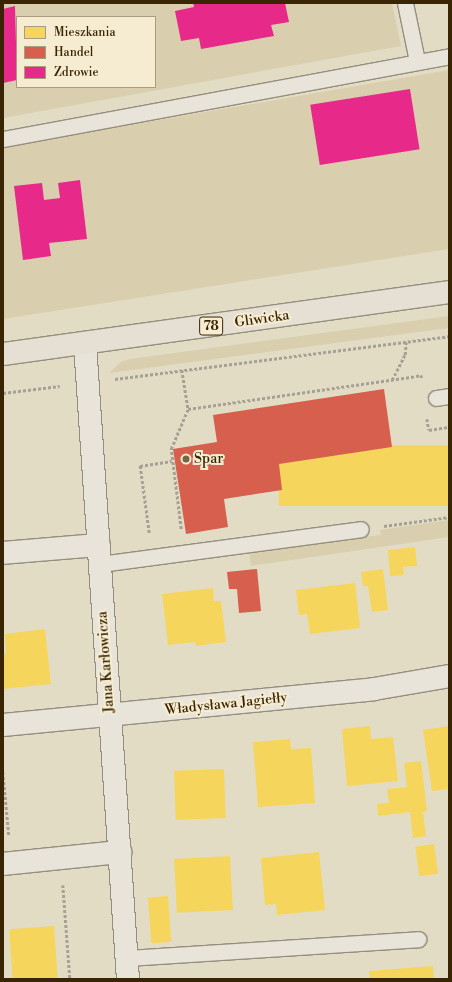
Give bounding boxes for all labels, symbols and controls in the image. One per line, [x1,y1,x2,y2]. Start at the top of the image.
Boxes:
legend [16,16,156,88]
text: Mieszkania [54,25,116,40]
text: Handel [54,45,93,60]
text: Zdrowie [54,65,98,80]
street label: Gliwicka [233,307,291,331]
road number: 78 [199,315,223,337]
place label: Spar [194,451,223,467]
marker: Spar [181,454,191,464]
street label: Jana Karłowicza [94,611,118,713]
street label: Władysława Jagiełły [164,689,288,719]

